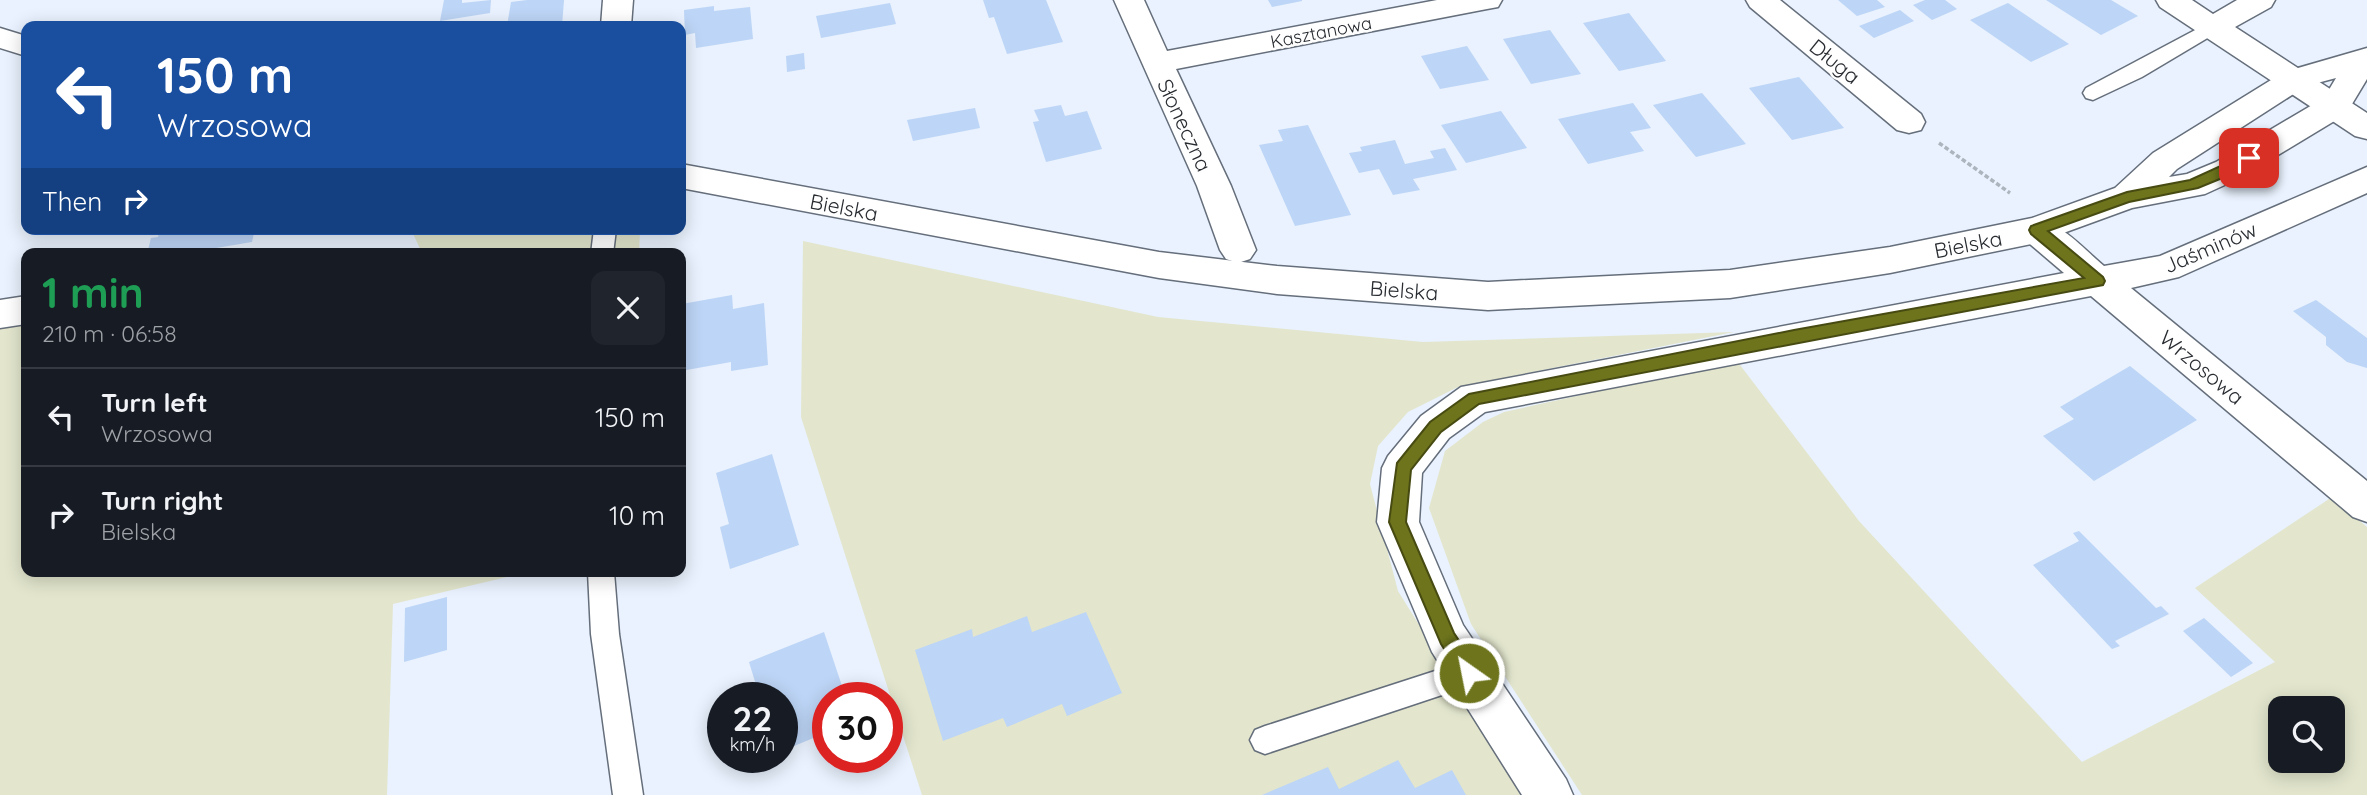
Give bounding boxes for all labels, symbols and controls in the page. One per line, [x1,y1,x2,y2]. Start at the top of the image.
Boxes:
street label: Kasztanowa [1268,11,1374,53]
street label: Długa [1805,33,1865,89]
text: 150 m [157,44,293,105]
icon: left [42,49,133,140]
street label: Słoneczna [1152,75,1218,175]
text: Wrzosowa [157,105,312,145]
pin [2219,128,2279,188]
icon: arrive [2230,139,2268,177]
icon: right [116,182,154,220]
text: Then [42,185,102,218]
street label: Bielska [808,188,880,226]
street label: Jaśminów [2159,216,2261,278]
street label: Bielska [1932,225,2004,263]
text: 1 min [42,266,144,319]
button: close [591,271,665,345]
street label: Bielska [1369,275,1439,305]
text: 210 m · 06:58 [42,319,177,348]
street label: Wrzosowa [2155,324,2249,410]
text: Turn left [101,386,208,419]
icon: left [42,398,80,436]
text: 150 m [595,401,665,434]
text: Wrzosowa [101,419,213,448]
text: Turn right [101,484,223,517]
icon: right [42,496,80,534]
text: 10 m [609,499,665,532]
text: Bielska [101,517,176,546]
position arrow [1432,636,1506,710]
speed limit sign: 30 [812,682,903,773]
text: 22 [733,696,772,740]
map controls [2268,696,2345,773]
button: search [2268,696,2345,773]
text: km/h [730,733,775,756]

